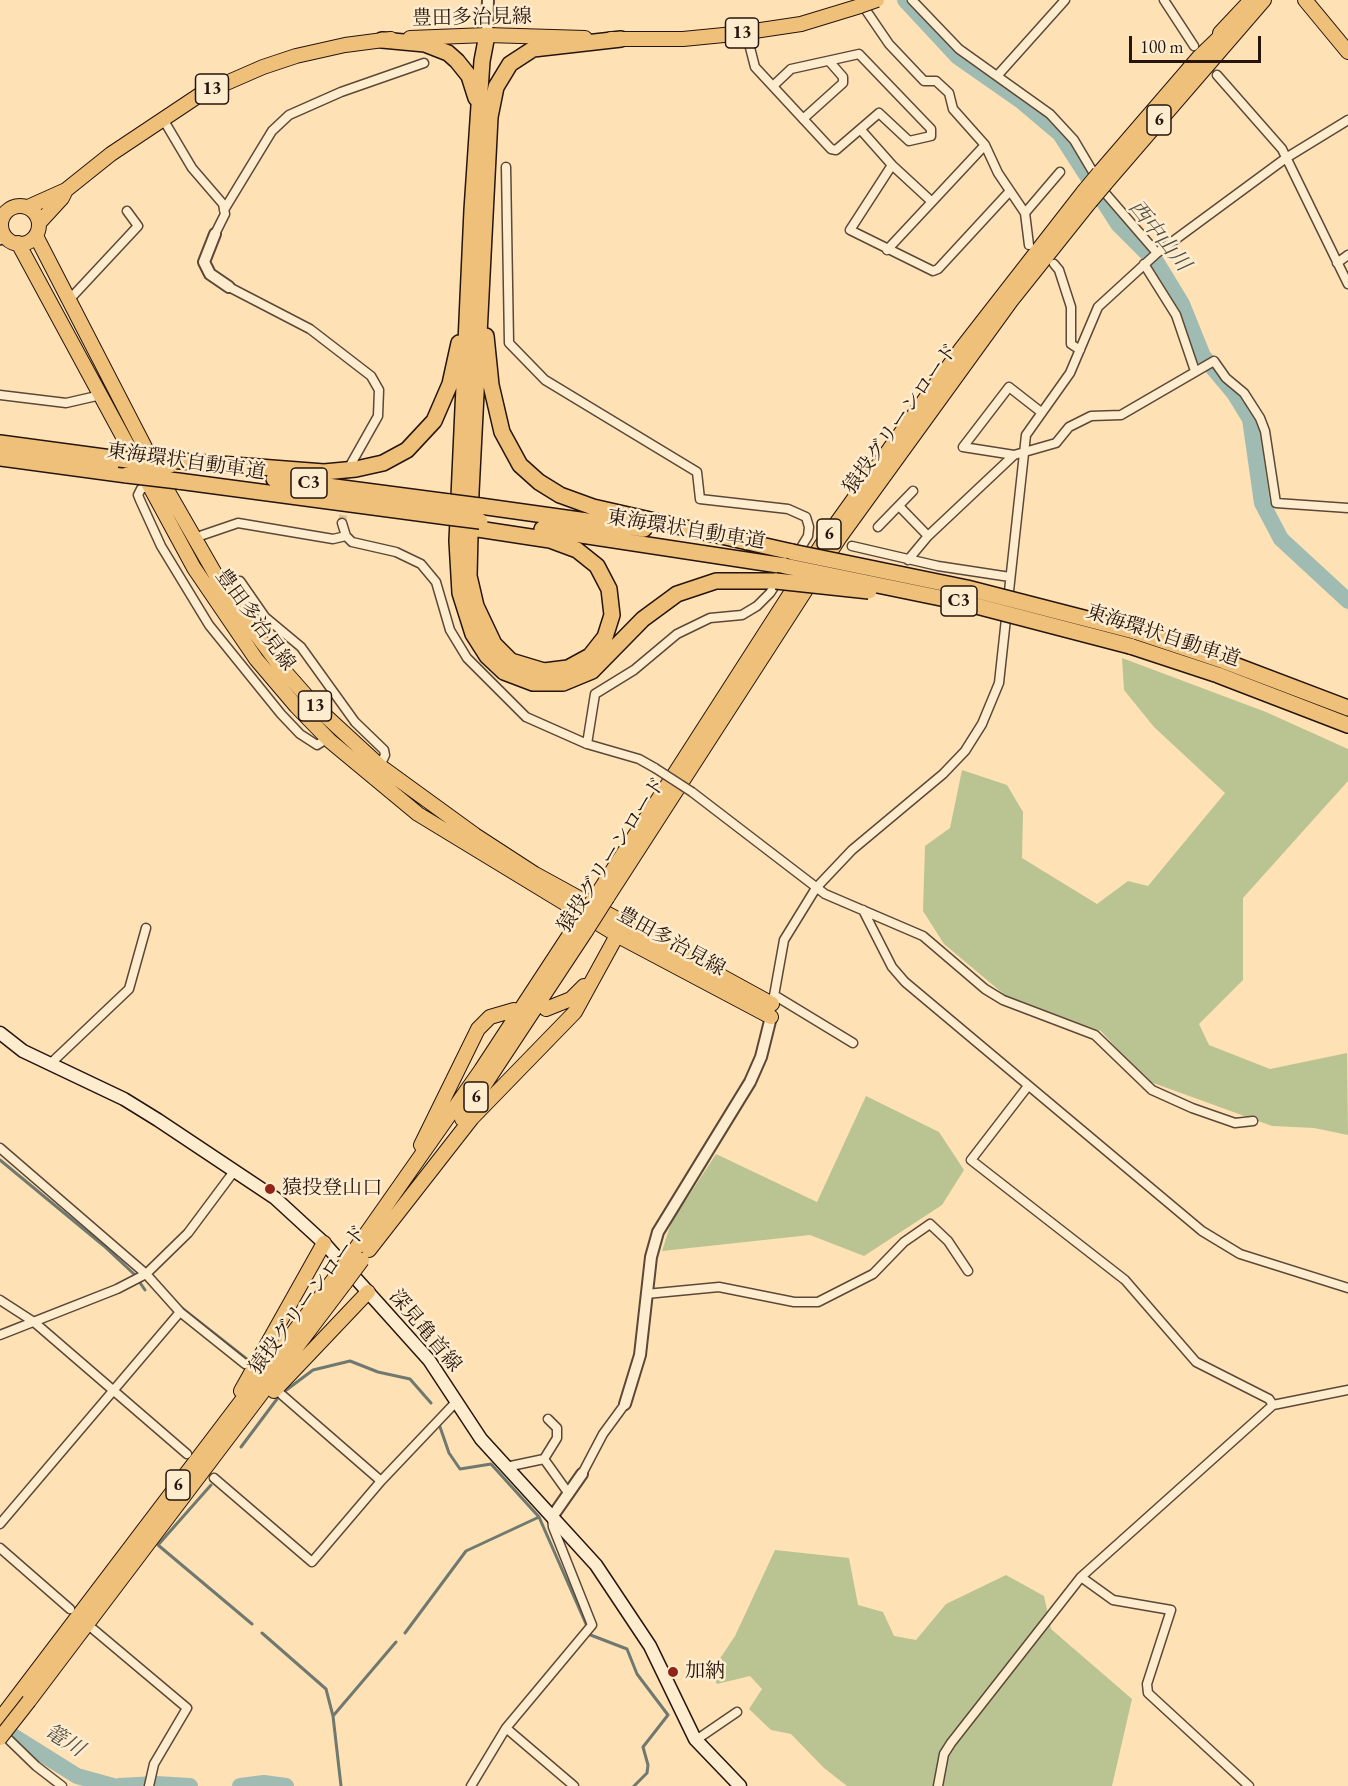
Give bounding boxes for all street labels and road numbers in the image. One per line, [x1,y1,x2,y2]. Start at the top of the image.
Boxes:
street label: 豊田多治見線 [412,5,532,31]
road number: 13 [726,18,758,48]
road number: 13 [196,74,228,104]
road number: 6 [1147,105,1171,135]
street label: 猿投グリーンロード [838,339,964,499]
street label: 東海環状自動車道 [105,439,267,485]
road number: C3 [291,468,327,498]
street label: 東海環状自動車道 [605,506,767,554]
road number: 6 [817,519,841,549]
street label: 豊田多治見線 [210,564,300,676]
road number: C3 [941,586,977,616]
street label: 東海環状自動車道 [1083,600,1243,672]
road number: 13 [298,691,332,721]
street label: 猿投グリーンロード [553,773,671,937]
street label: 豊田多治見線 [613,902,729,982]
road number: 6 [464,1082,488,1112]
street label: 猿投グリーンロード [244,1221,372,1379]
street label: 深見亀首線 [384,1285,466,1377]
road number: 6 [166,1470,190,1500]

